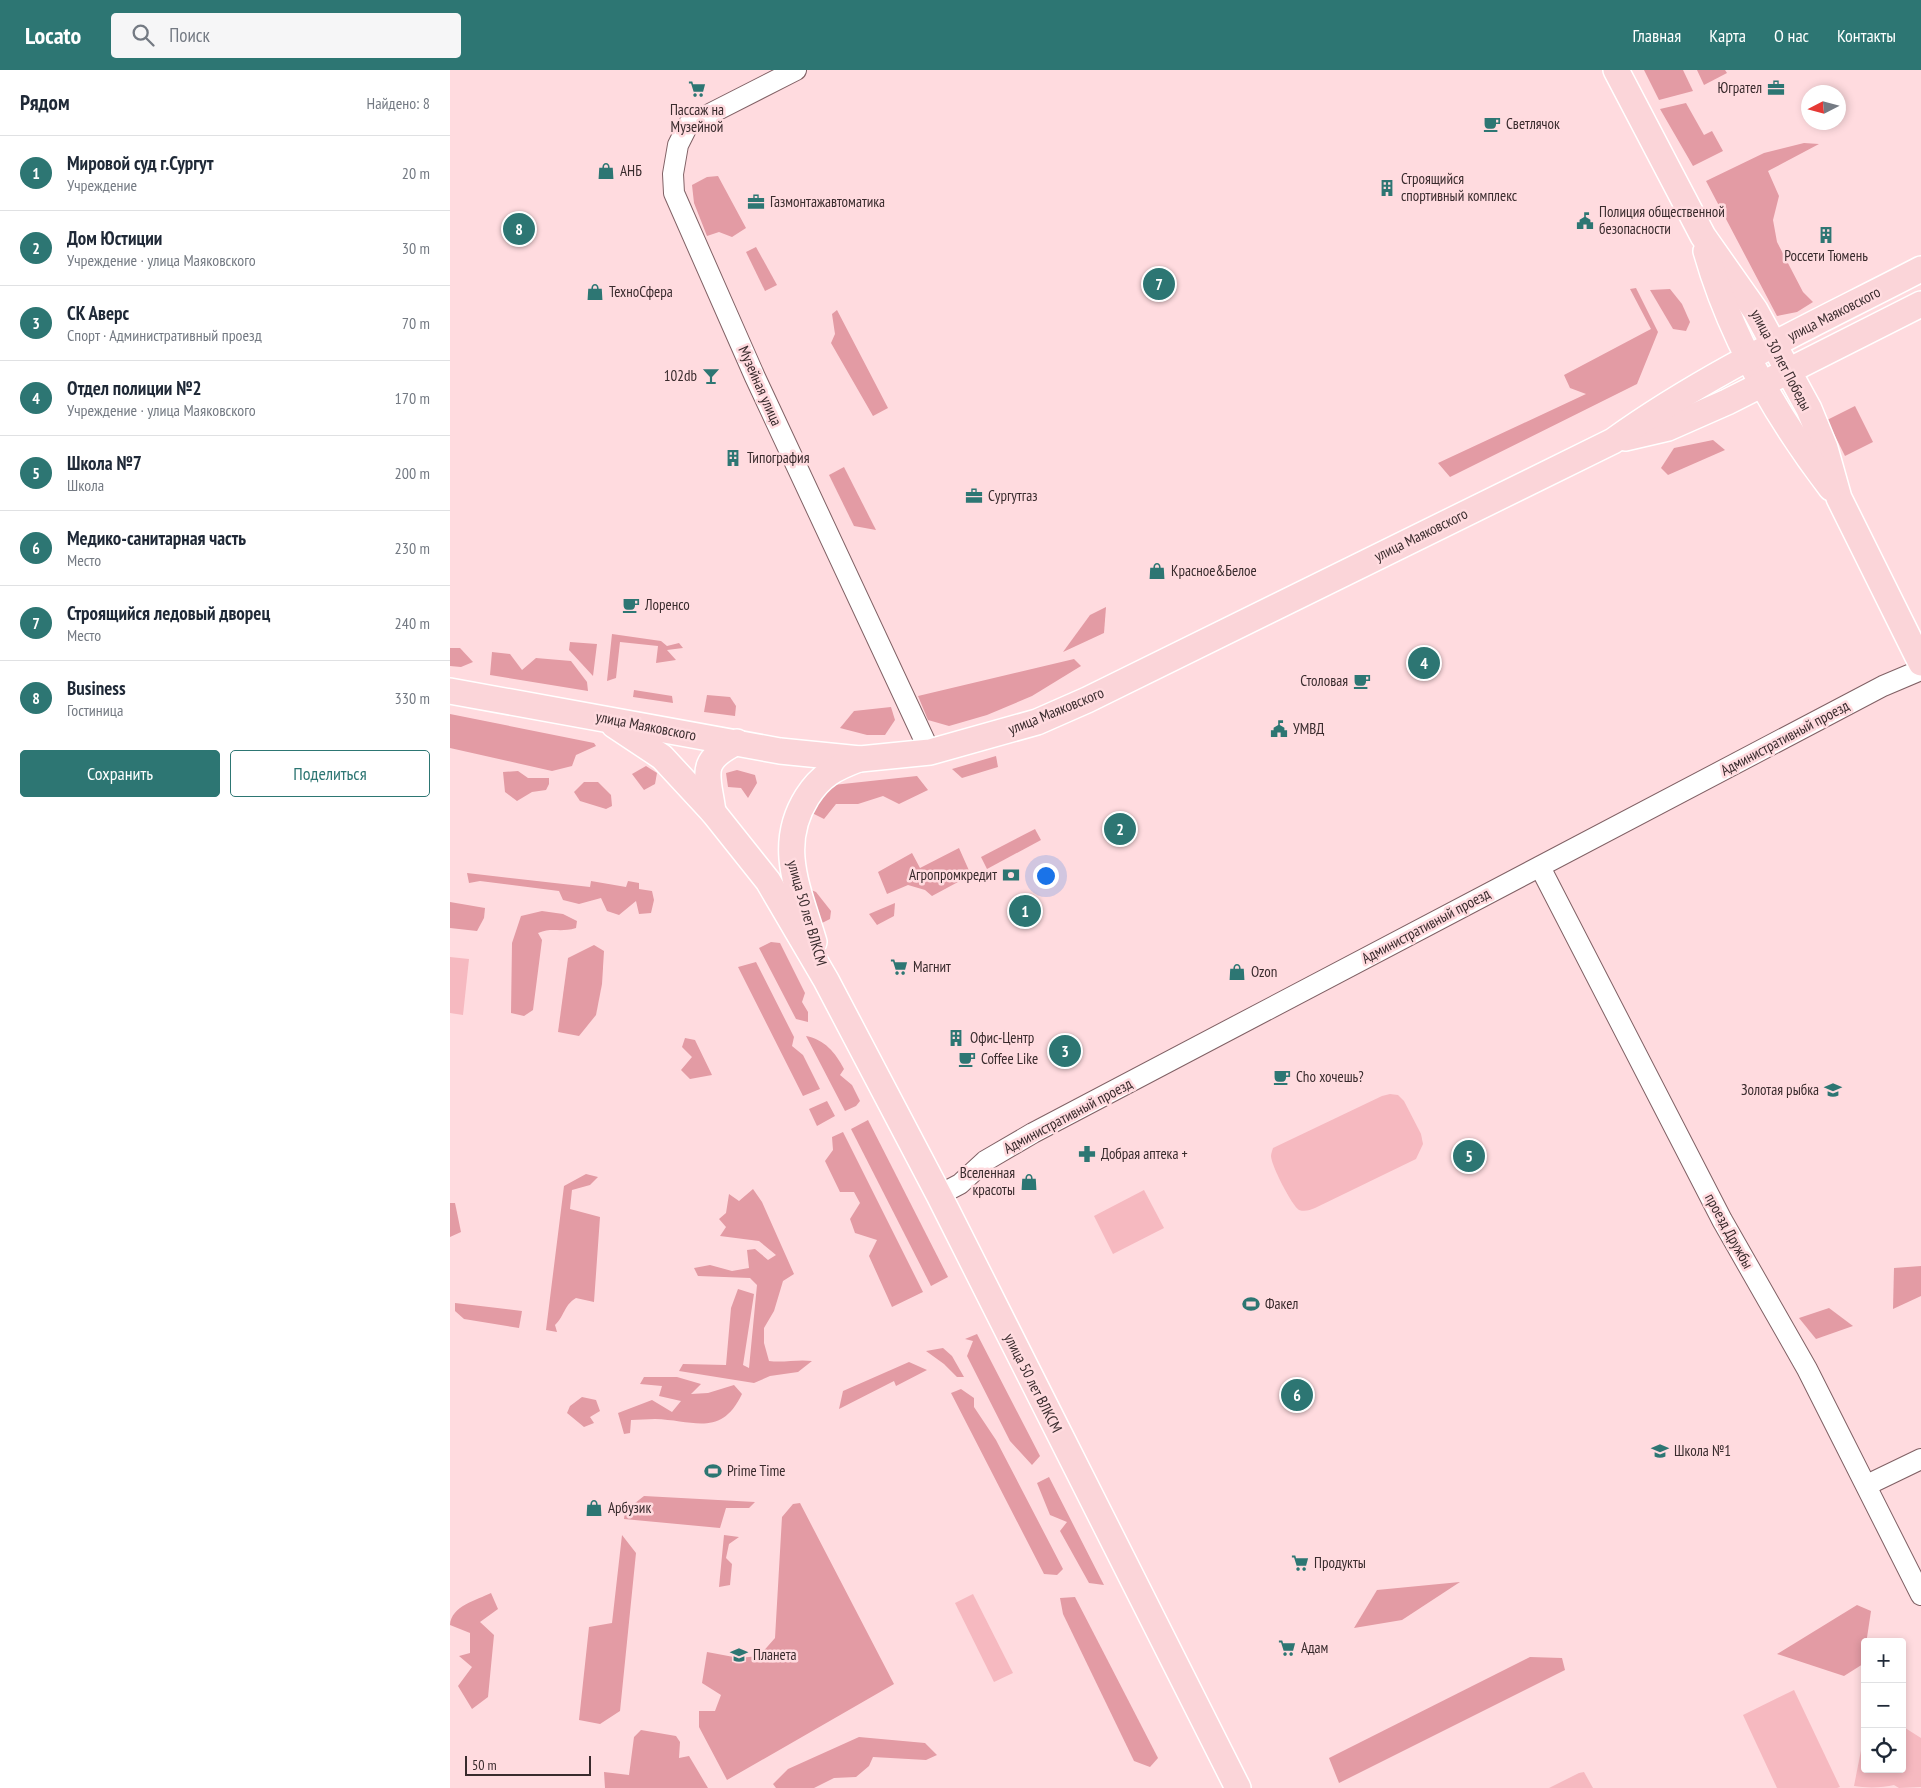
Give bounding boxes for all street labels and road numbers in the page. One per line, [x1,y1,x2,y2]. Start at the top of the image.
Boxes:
street label: улица Маяковского [1784,282,1883,345]
street label: улица 30 лет Победы [1747,306,1816,414]
street label: Музейная улица [734,343,787,429]
street label: улица Маяковского [1371,504,1471,565]
street label: улица Маяковского [1005,683,1107,738]
street label: Административный проезд [1717,695,1853,779]
street label: улица Маяковского [594,706,698,745]
street label: улица 50 лет ВЛКСМ [783,858,832,968]
street label: Административный проезд [1358,883,1494,967]
street label: Административный проезд [1000,1073,1136,1157]
street label: проезд Дружбы [1701,1190,1758,1272]
street label: улица 50 лет ВЛКСМ [1000,1330,1067,1436]

